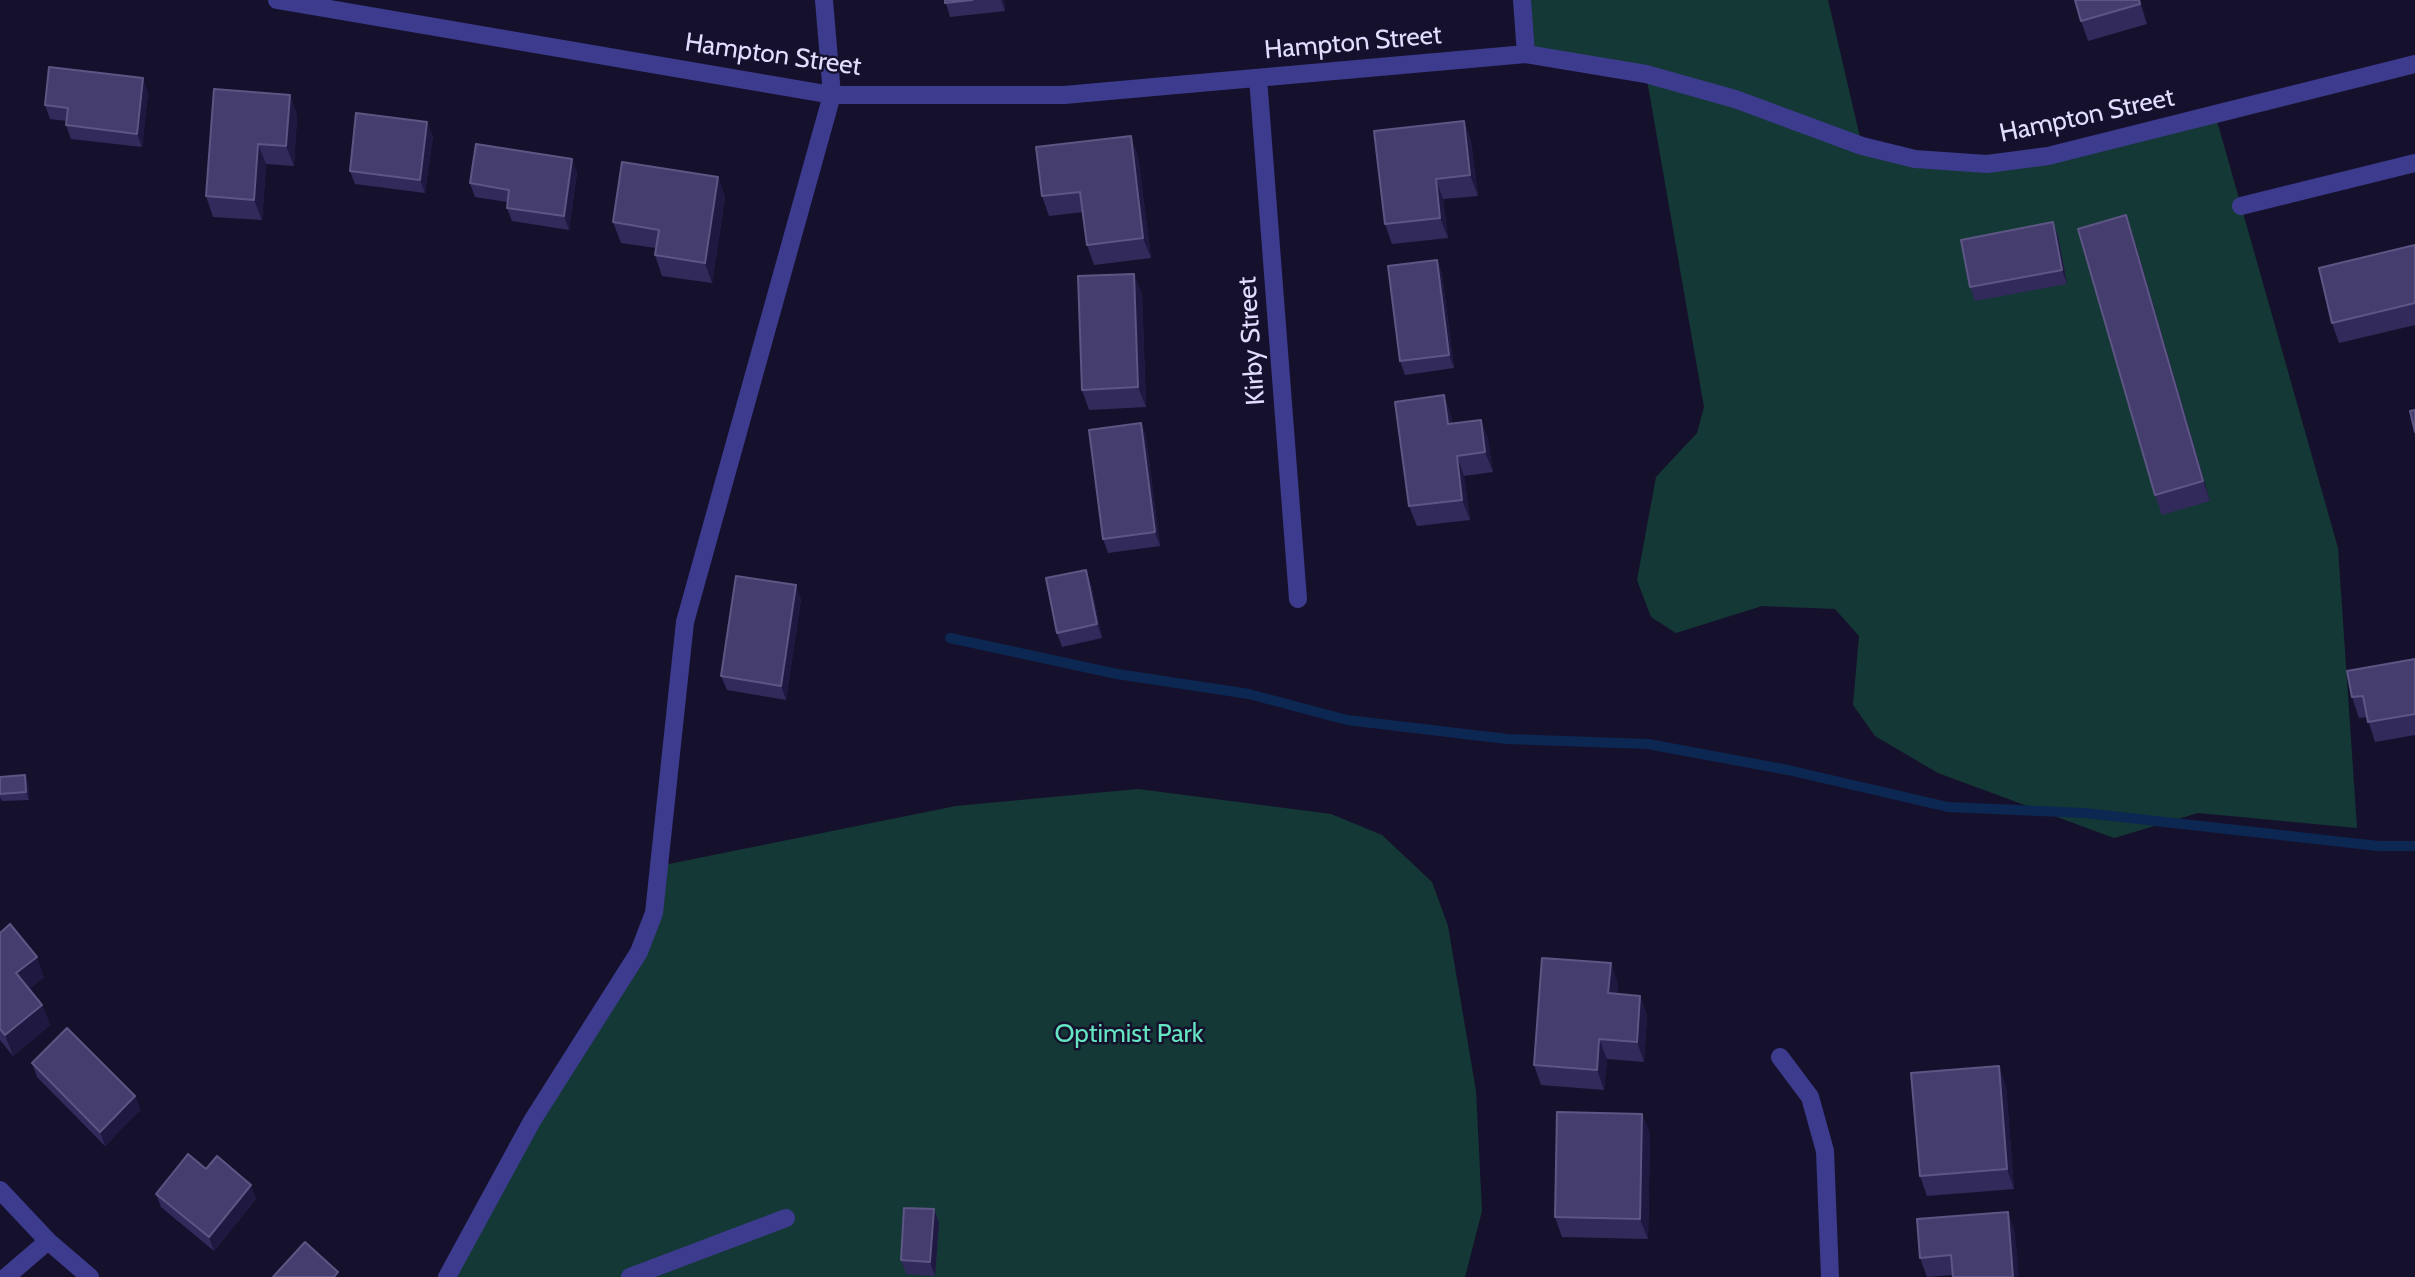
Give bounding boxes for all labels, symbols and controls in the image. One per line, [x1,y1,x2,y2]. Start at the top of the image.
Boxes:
street label: Hampton Street [1263,20,1443,66]
street label: Hampton Street [683,27,863,83]
street label: Hampton Street [1997,82,2177,150]
street label: Kirby Street [1232,276,1272,406]
park label: Optimist Park [1055,1018,1203,1050]

